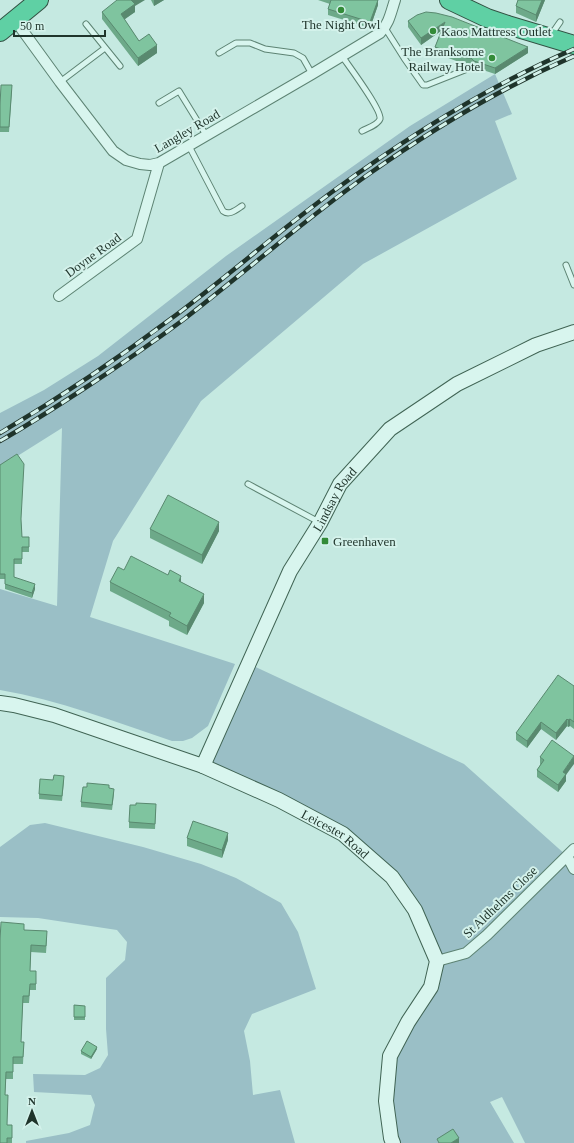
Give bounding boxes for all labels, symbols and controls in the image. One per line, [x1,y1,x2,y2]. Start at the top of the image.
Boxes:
marker: The Night Owl [336,5,346,15]
scale bar [14,12,105,38]
place label: The Night Owl [302,17,381,32]
text: 50 m [20,19,45,33]
place label: Kaos Mattress Outlet [441,24,552,39]
marker: Kaos Mattress Outlet [428,26,438,36]
place label: The Branksome Railway Hotel [401,44,484,74]
marker: The Branksome Railway Hotel [487,53,497,63]
street label: Langley Road [152,106,223,156]
street label: Doyne Road [62,229,124,280]
street label: Lindsay Road [309,464,360,534]
place label: Greenhaven [333,534,396,549]
marker: Greenhaven [320,536,330,546]
street label: Leicester Road [299,806,373,861]
street label: St Aldhelms Close [460,863,540,941]
north arrow [12,1091,52,1131]
text: N [28,1095,36,1107]

